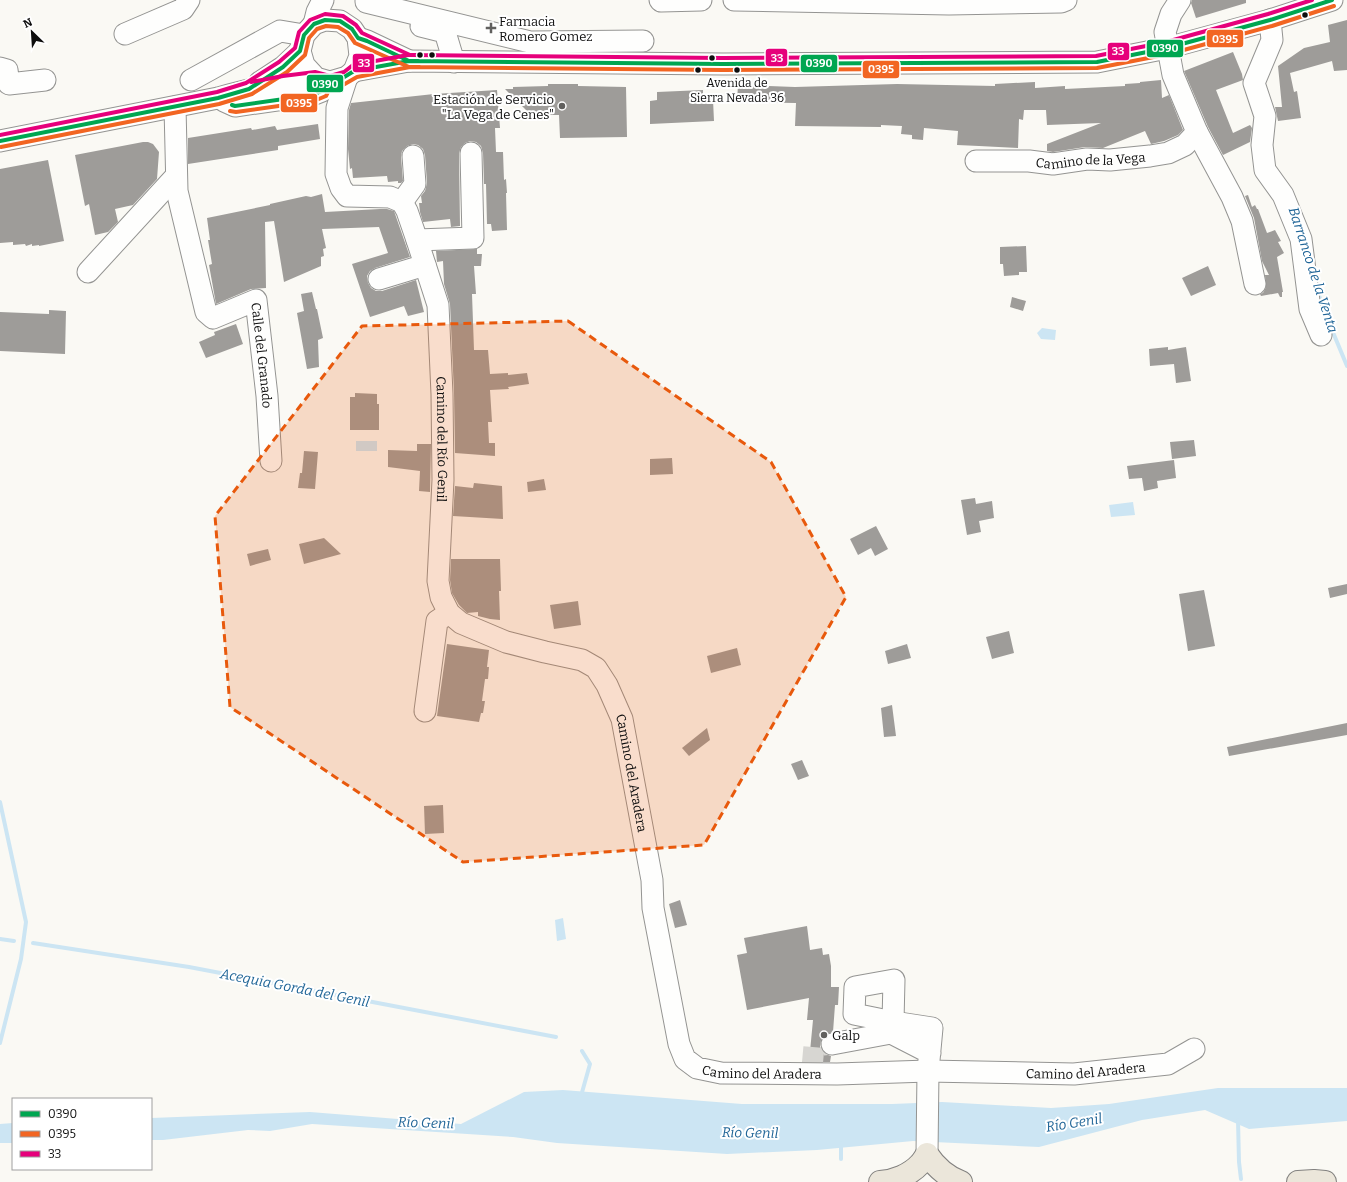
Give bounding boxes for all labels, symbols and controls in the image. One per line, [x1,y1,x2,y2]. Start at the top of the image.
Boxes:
unlabelled marker [1300,10,1310,20]
north arrow [12,12,52,52]
place label: Farmacia Romero Gomez [499,14,593,44]
text: N [21,15,35,31]
marker: Farmacia Romero Gomez [486,23,496,33]
line badge: 0395 [1206,29,1244,48]
text: 0395 [1212,33,1238,46]
line badge: 0390 [1146,39,1184,58]
line badge: 33 [1107,42,1130,61]
text: 0390 [1152,42,1178,55]
text: 33 [1112,45,1124,58]
line badge: 33 [765,48,788,67]
unlabelled marker [415,50,425,60]
unlabelled marker [427,50,437,60]
text: 33 [771,52,783,65]
line badge: 33 [352,53,375,73]
unlabelled marker [707,53,717,63]
line badge: 0390 [800,54,838,73]
text: 33 [358,57,370,70]
text: 0390 [806,57,832,70]
line badge: 0395 [862,60,900,79]
text: 0395 [868,63,894,76]
unlabelled marker [693,65,703,75]
marker: Avenida de Sierra Nevada 36 [732,65,742,75]
line badge: 0390 [306,74,344,93]
place label: Avenida de Sierra Nevada 36 [690,76,784,105]
text: 0390 [312,78,338,91]
place label: Estación de Servicio "La Vega de Cenes" [433,92,554,122]
line badge: 0395 [280,93,318,113]
text: 0395 [286,97,312,110]
marker: Estación de Servicio "La Vega de Cenes" [557,101,567,111]
street label: Camino de la Vega [1035,149,1146,172]
water label: Barranco de la Venta [1285,205,1341,335]
street label: Calle del Granado [249,302,275,409]
street label: Camino del Río Genil [434,376,451,503]
street label: Camino del Aradera [613,711,650,833]
water label: Acequia Gorda del Genil [218,965,371,1011]
place label: Galp [832,1028,860,1043]
marker: Galp [819,1030,829,1040]
street label: Camino del Aradera [1026,1059,1146,1082]
street label: Camino del Aradera [701,1062,822,1081]
legend [12,1098,152,1170]
text: 0390 [48,1107,77,1121]
water label: Río Genil [1045,1110,1103,1136]
water label: Río Genil [397,1114,455,1132]
water label: Río Genil [722,1124,779,1142]
text: 0395 [48,1127,76,1141]
text: 33 [48,1147,62,1161]

